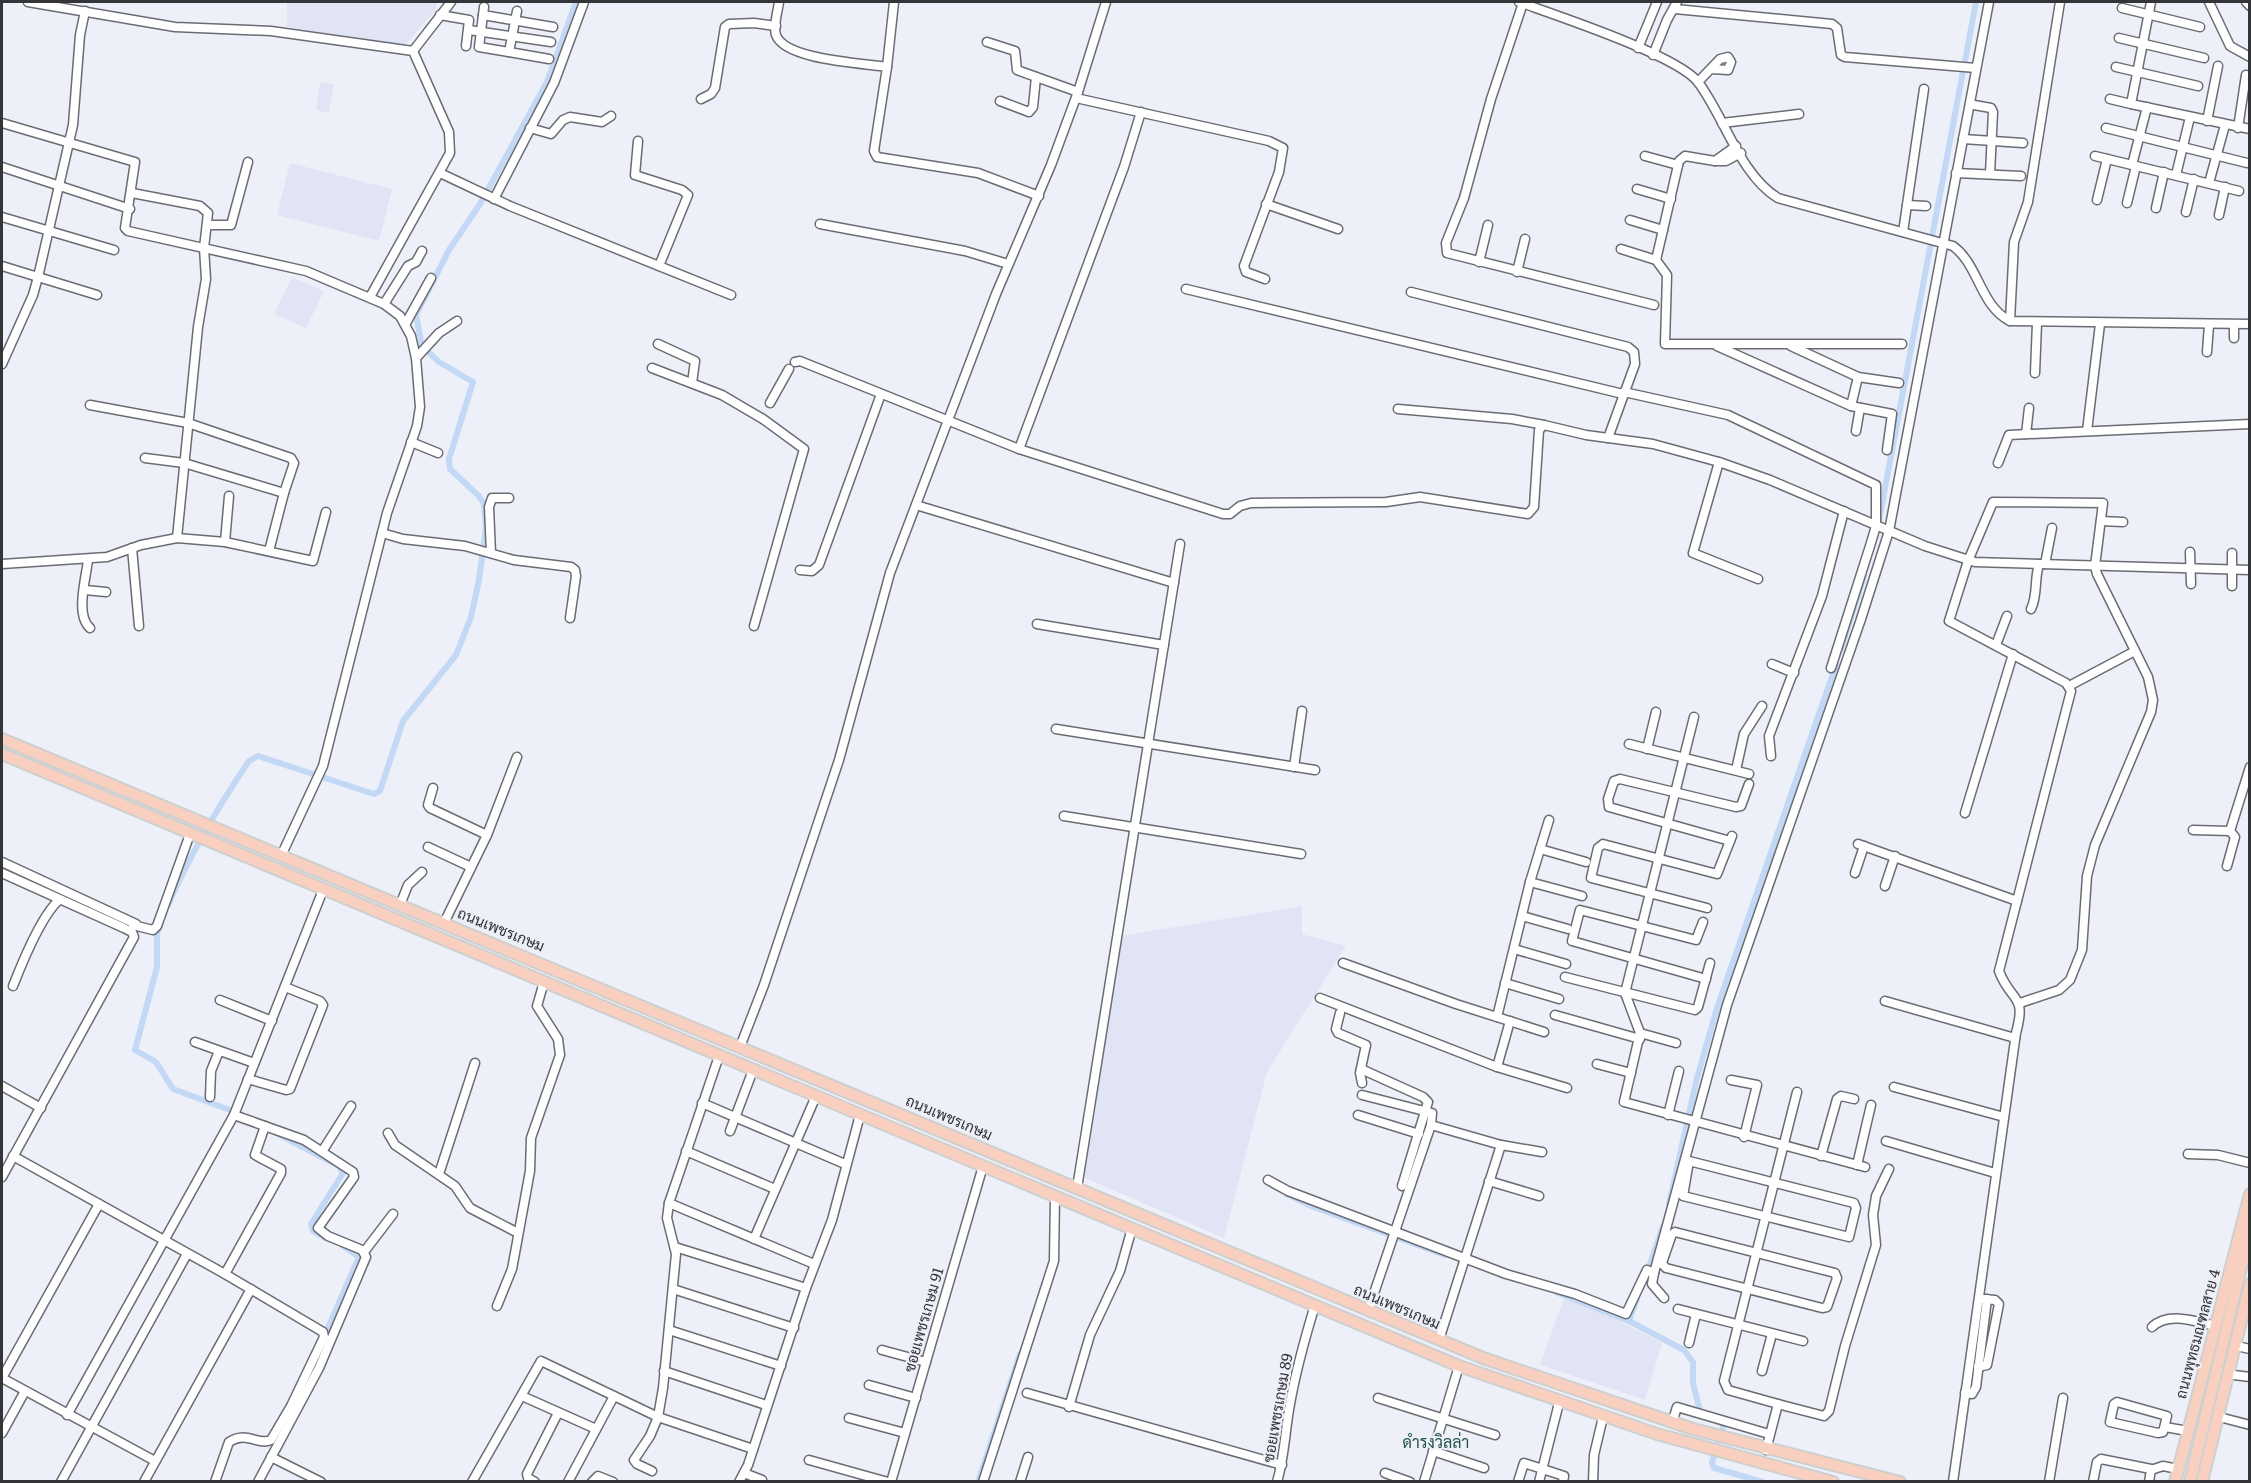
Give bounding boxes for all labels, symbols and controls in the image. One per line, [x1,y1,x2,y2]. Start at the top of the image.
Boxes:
street label: ถนนเพชรเกษม [454,901,549,957]
street label: ถนนเพชรเกษม [903,1088,997,1145]
street label: ซอยเพชรเกษม 91 [897,1264,949,1375]
street label: ถนนพุทธมณฑลสาย 4 [2168,1266,2226,1401]
street label: ถนนเพชรเกษม [1351,1277,1445,1334]
street label: ซอยเพชรเกษม 89 [1256,1351,1297,1464]
district label: ดำรงวิลล่า [1403,1429,1469,1453]

